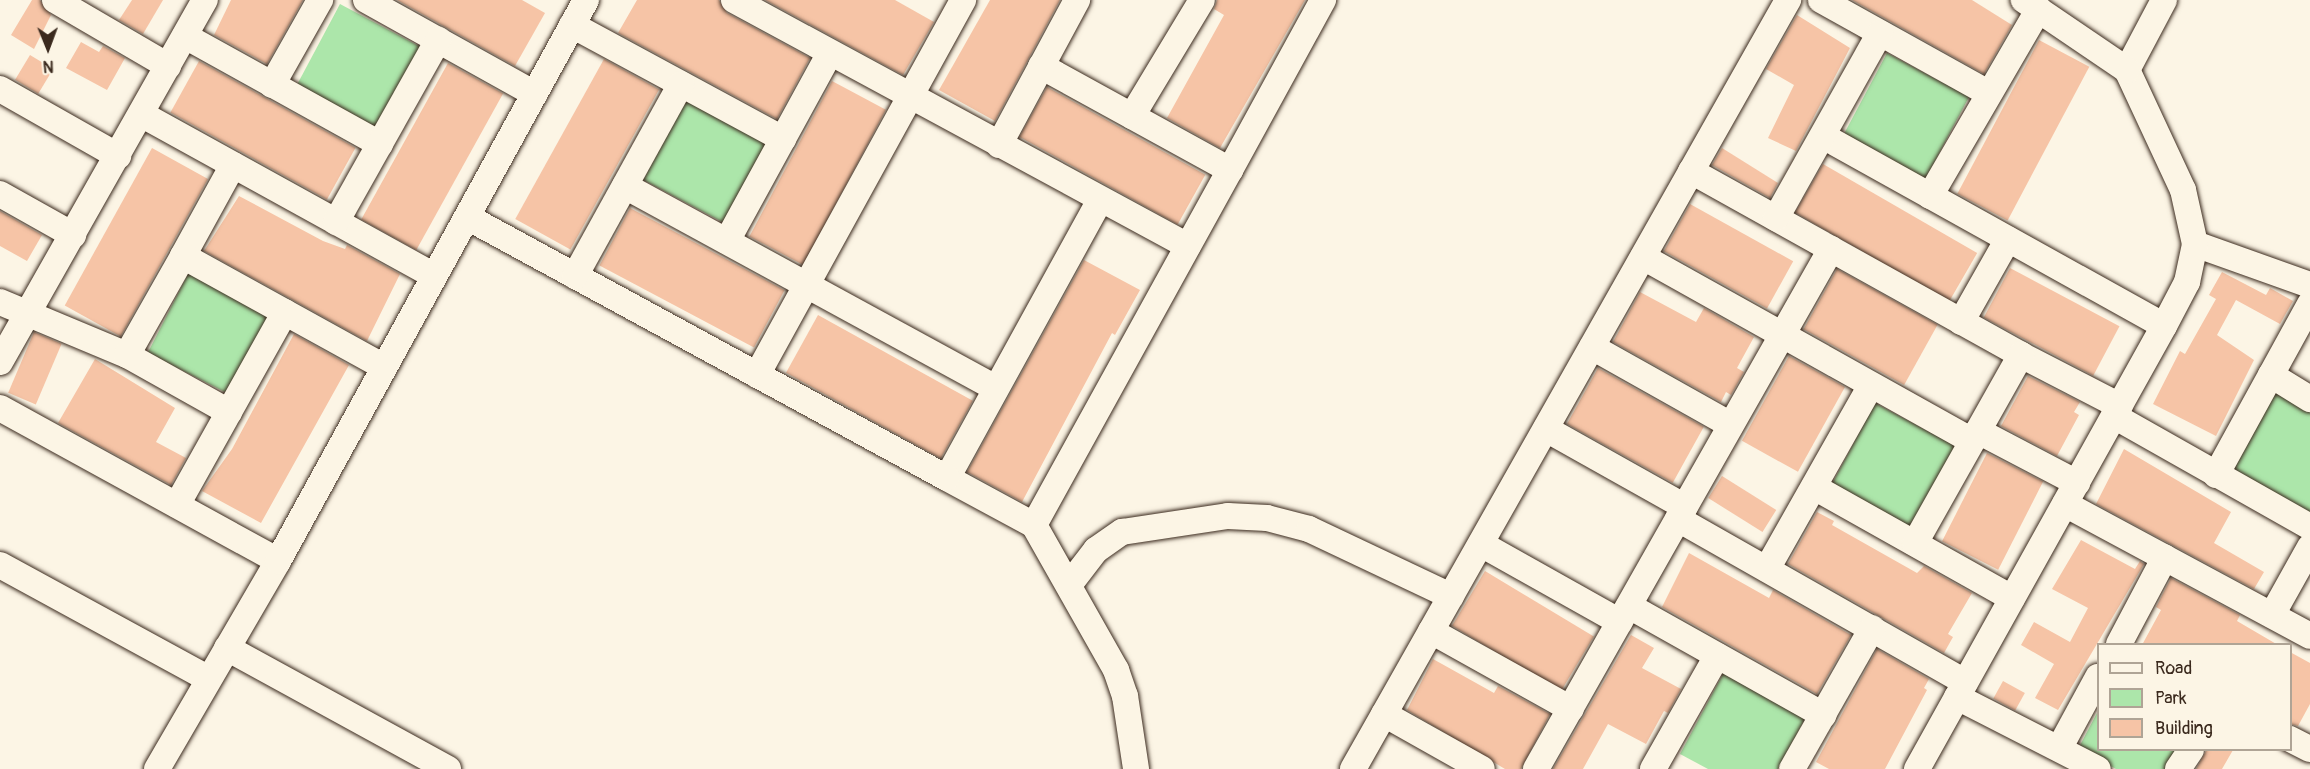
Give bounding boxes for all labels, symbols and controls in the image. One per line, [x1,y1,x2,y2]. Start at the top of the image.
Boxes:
north arrow [18,18,78,78]
text: N [43,56,54,76]
legend [2097,643,2292,751]
text: Road [2155,657,2192,680]
text: Park [2155,687,2187,710]
text: Building [2155,717,2213,740]

